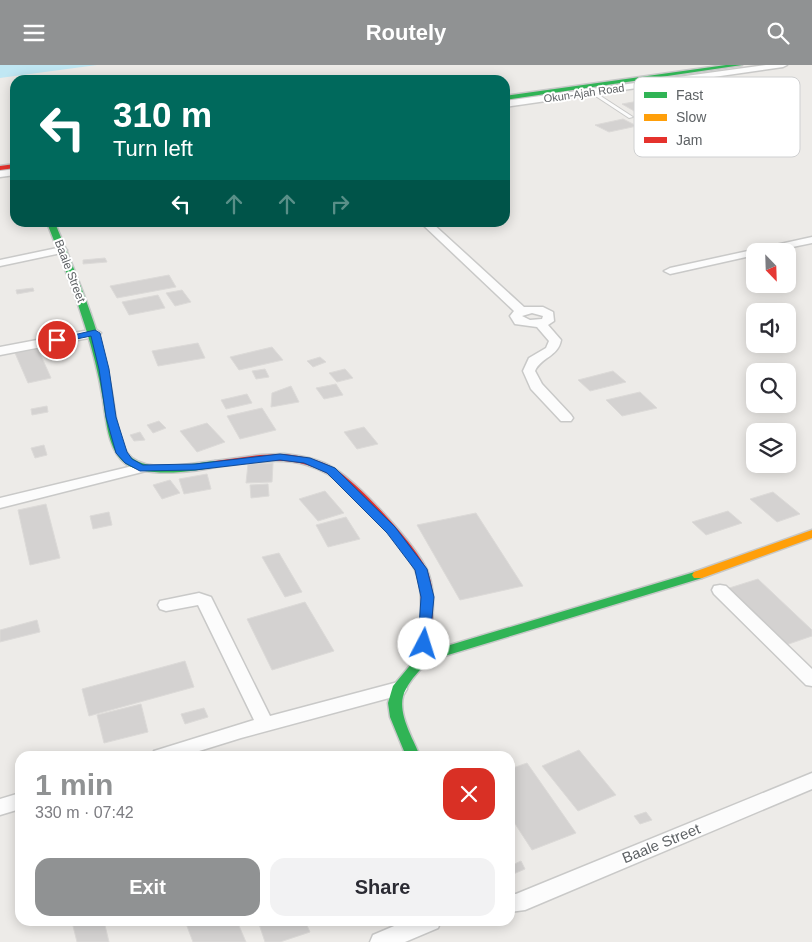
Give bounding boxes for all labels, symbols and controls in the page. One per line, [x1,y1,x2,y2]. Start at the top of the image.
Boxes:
icon: menu [20,19,48,47]
icon: search [764,19,792,47]
text: Routely [366,20,446,45]
legend [634,77,800,157]
street label: Okun-Ajah Road [543,81,625,105]
text: Fast [676,87,703,103]
icon: left [30,95,95,160]
text: 310 m [113,95,212,134]
text: Slow [676,109,707,125]
text: Jam [676,132,702,148]
text: Turn left [113,136,193,161]
icon: left [167,190,195,218]
icon: ahead [220,190,248,218]
icon: ahead [273,190,301,218]
icon: right [326,190,354,218]
street label: Baale Street [52,238,89,305]
north arrow [746,243,796,293]
map controls [746,243,796,473]
button: sound [746,303,796,353]
pin [36,319,78,361]
icon: arrive [43,326,71,354]
button: search [746,363,796,413]
button: layers [746,423,796,473]
position arrow [397,617,449,669]
text: 1 min [35,768,113,801]
button: close [443,768,495,820]
text: 330 m · 07:42 [35,804,134,821]
street label: Baale Street [620,819,703,866]
button: Exit [35,858,260,916]
button: Share [270,858,495,916]

